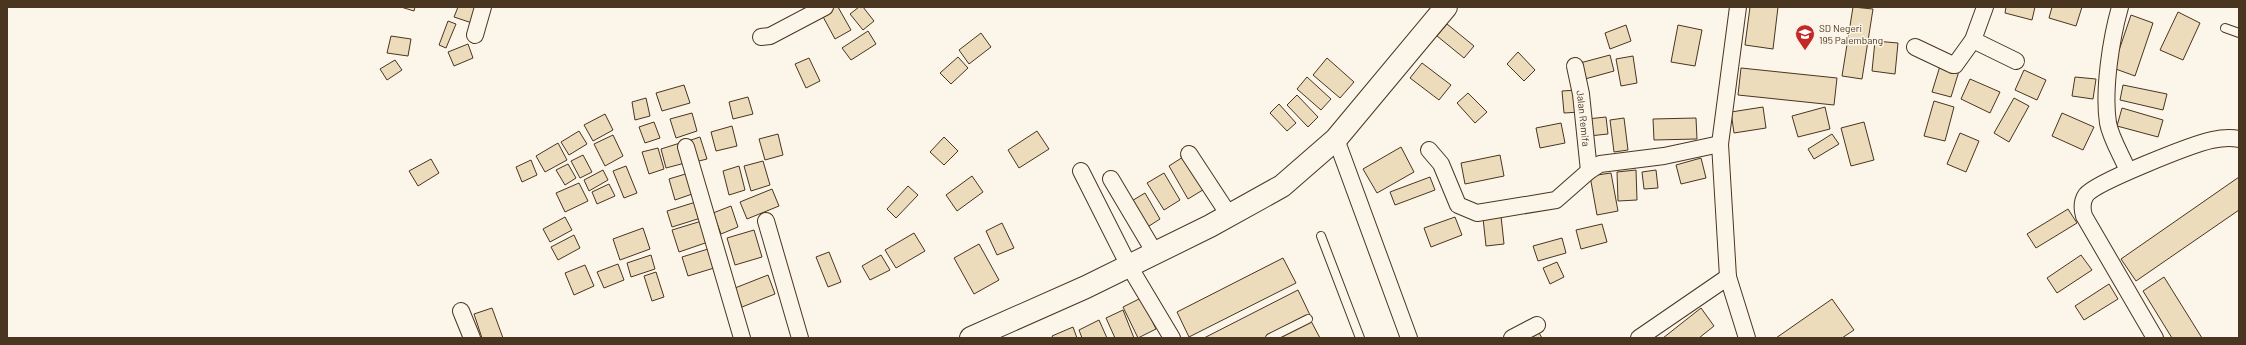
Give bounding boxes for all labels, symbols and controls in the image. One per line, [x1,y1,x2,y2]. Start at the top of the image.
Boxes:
place label: SD Negeri 195 Palembang [1819,22,1883,46]
school or university icon: SD Negeri 195 Palembang [1794,23,1816,51]
street label: Jalan Remifa [1574,89,1592,147]

